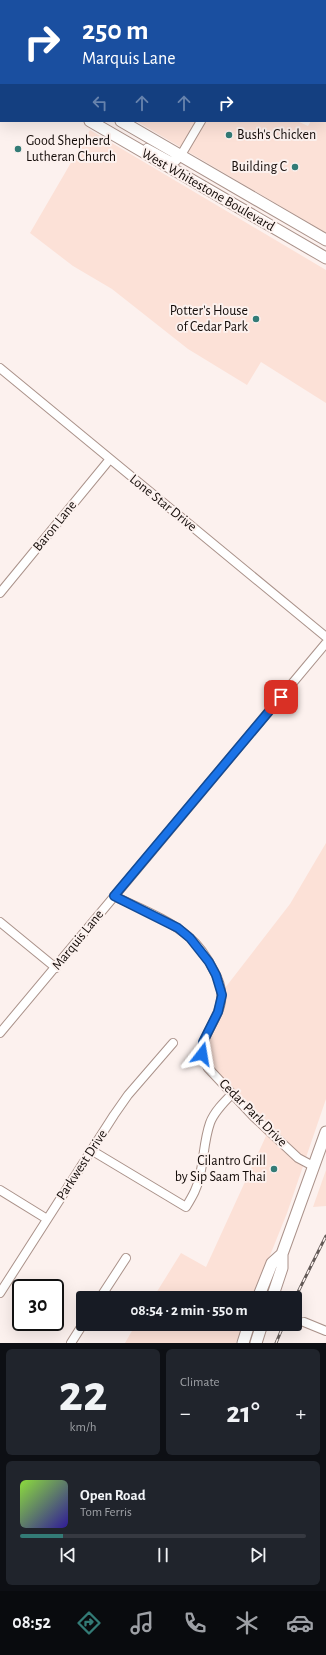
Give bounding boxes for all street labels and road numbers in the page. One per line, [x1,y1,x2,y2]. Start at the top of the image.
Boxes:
street label: West Whitestone Boulevard [139,146,277,234]
street label: Lone Star Drive [127,472,199,534]
street label: Baron Lane [31,498,79,554]
street label: Marquis Lane [50,907,106,973]
street label: Cedar Park Drive [216,1076,290,1150]
street label: Parkwest Drive [54,1127,110,1203]

